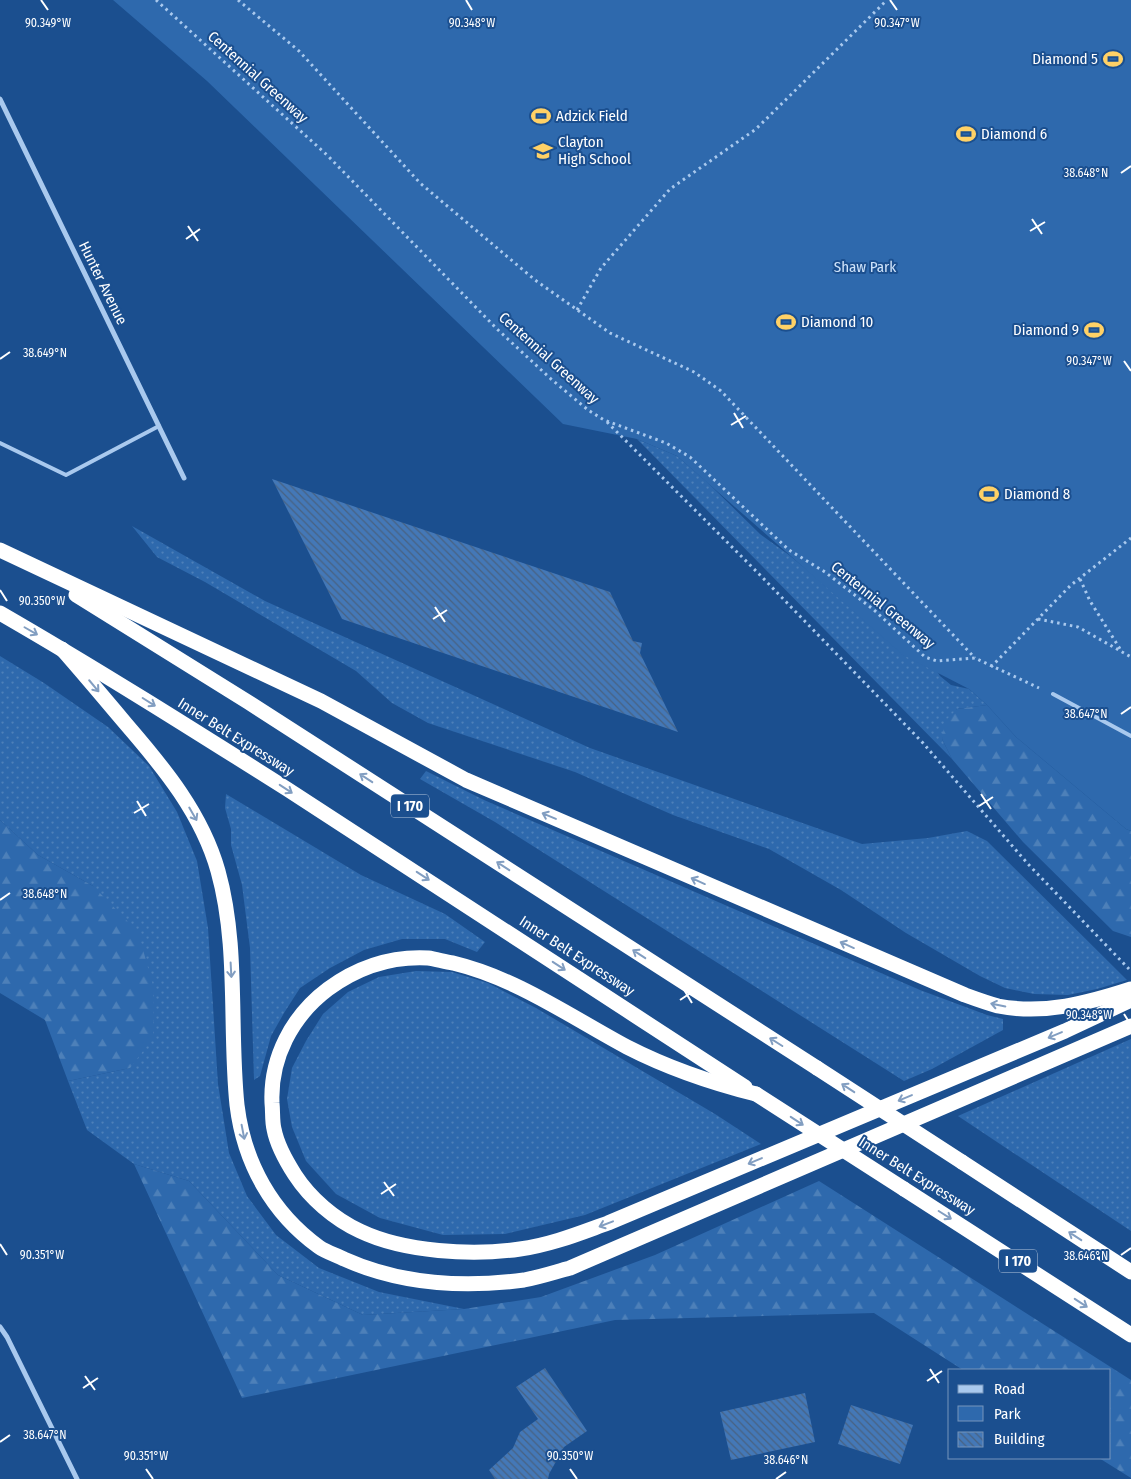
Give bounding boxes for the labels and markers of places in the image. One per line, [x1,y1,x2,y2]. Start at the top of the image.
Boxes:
sports icon: Diamond 5 [1102,48,1124,70]
place label: Diamond 5 [1032,50,1098,68]
sports icon: Adzick Field [530,105,552,127]
place label: Adzick Field [556,107,628,125]
sports icon: Diamond 6 [955,123,977,145]
place label: Diamond 6 [981,125,1047,143]
place label: Clayton High School [558,133,631,168]
school or university icon: Clayton High School [532,140,554,162]
sports icon: Diamond 10 [775,311,797,333]
place label: Diamond 10 [801,313,873,331]
sports icon: Diamond 9 [1083,319,1105,341]
place label: Diamond 9 [1013,321,1079,339]
sports icon: Diamond 8 [978,483,1000,505]
place label: Diamond 8 [1004,485,1070,503]

